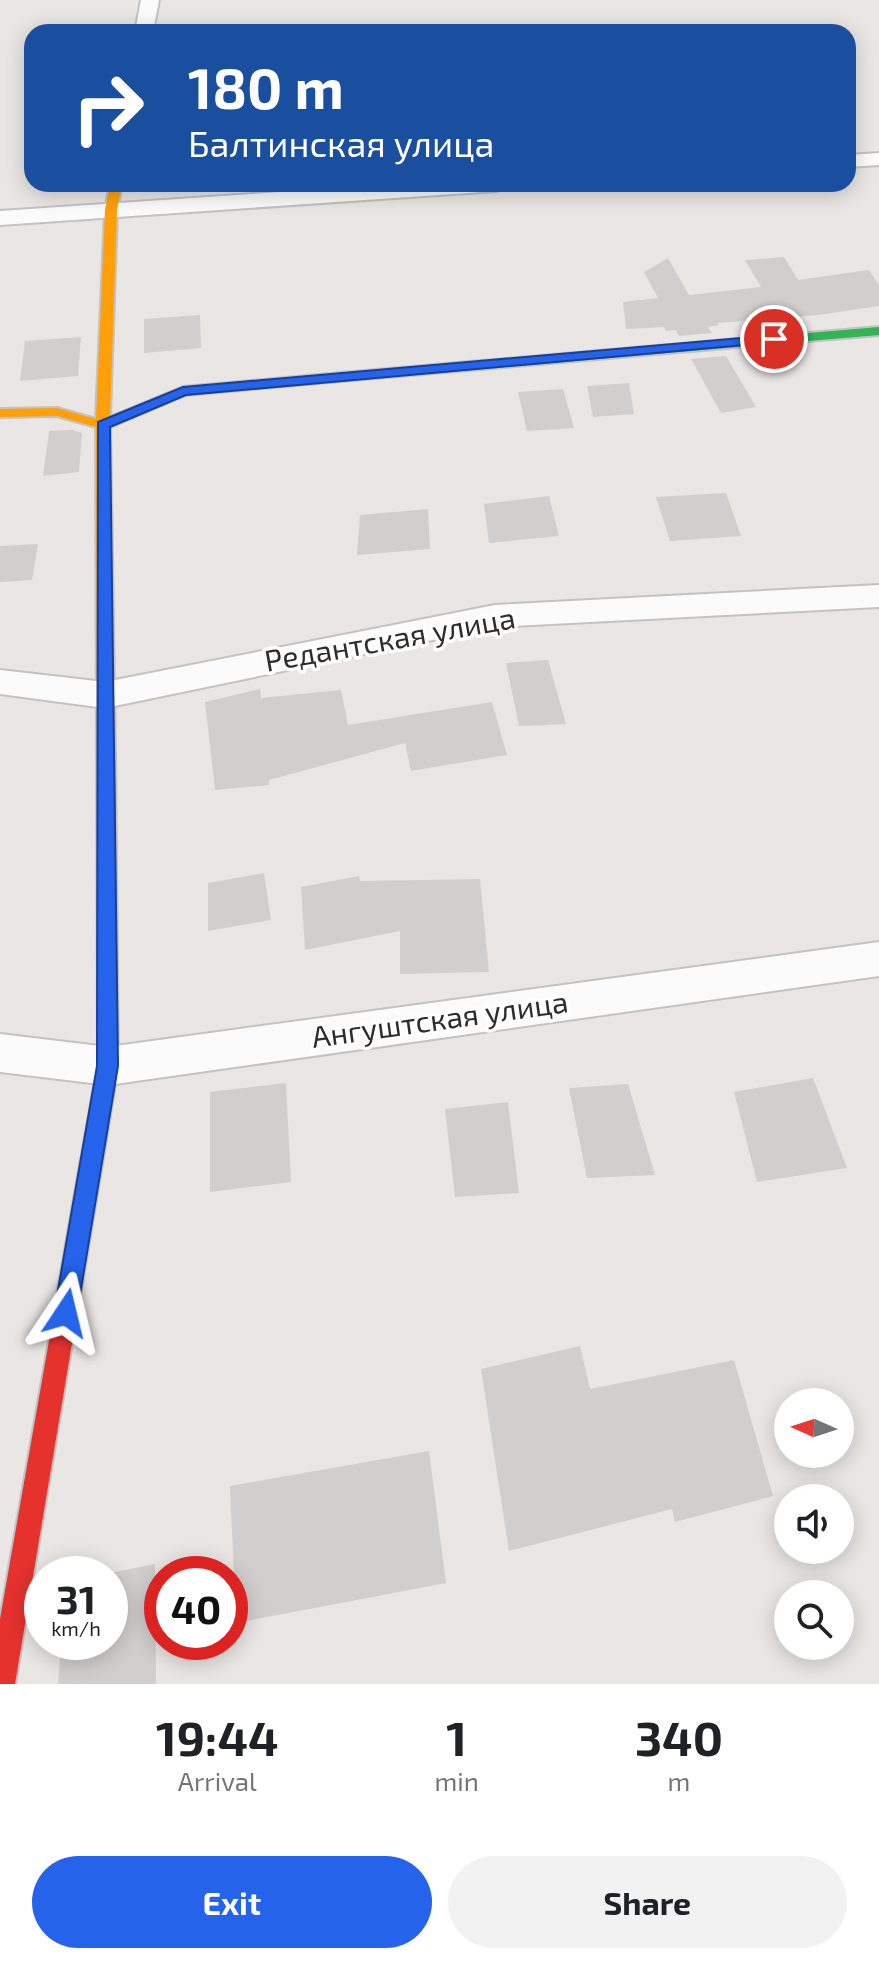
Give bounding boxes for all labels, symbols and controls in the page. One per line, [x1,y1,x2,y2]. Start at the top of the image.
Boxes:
text: 180 m [188,53,344,120]
icon: right [56,56,160,160]
text: Балтинская улица [188,121,494,164]
pin [740,305,808,373]
icon: arrive [752,317,796,361]
street label: Редантская улица [262,598,518,679]
street label: Ангуштская улица [309,982,570,1055]
position arrow [24,1271,108,1355]
north arrow [774,1388,854,1468]
map controls [774,1388,854,1660]
button: sound [774,1484,854,1564]
speed limit sign: 40 [144,1556,248,1660]
text: 31 [56,1574,96,1622]
button: search [774,1580,854,1660]
text: km/h [51,1616,101,1640]
text: 19:44 [156,1708,279,1766]
text: 1 [446,1708,467,1766]
text: 340 [635,1708,723,1766]
text: Arrival [178,1765,257,1796]
text: min [435,1765,479,1796]
text: m [668,1765,690,1796]
button: Exit [32,1856,432,1948]
button: Share [448,1856,847,1948]

